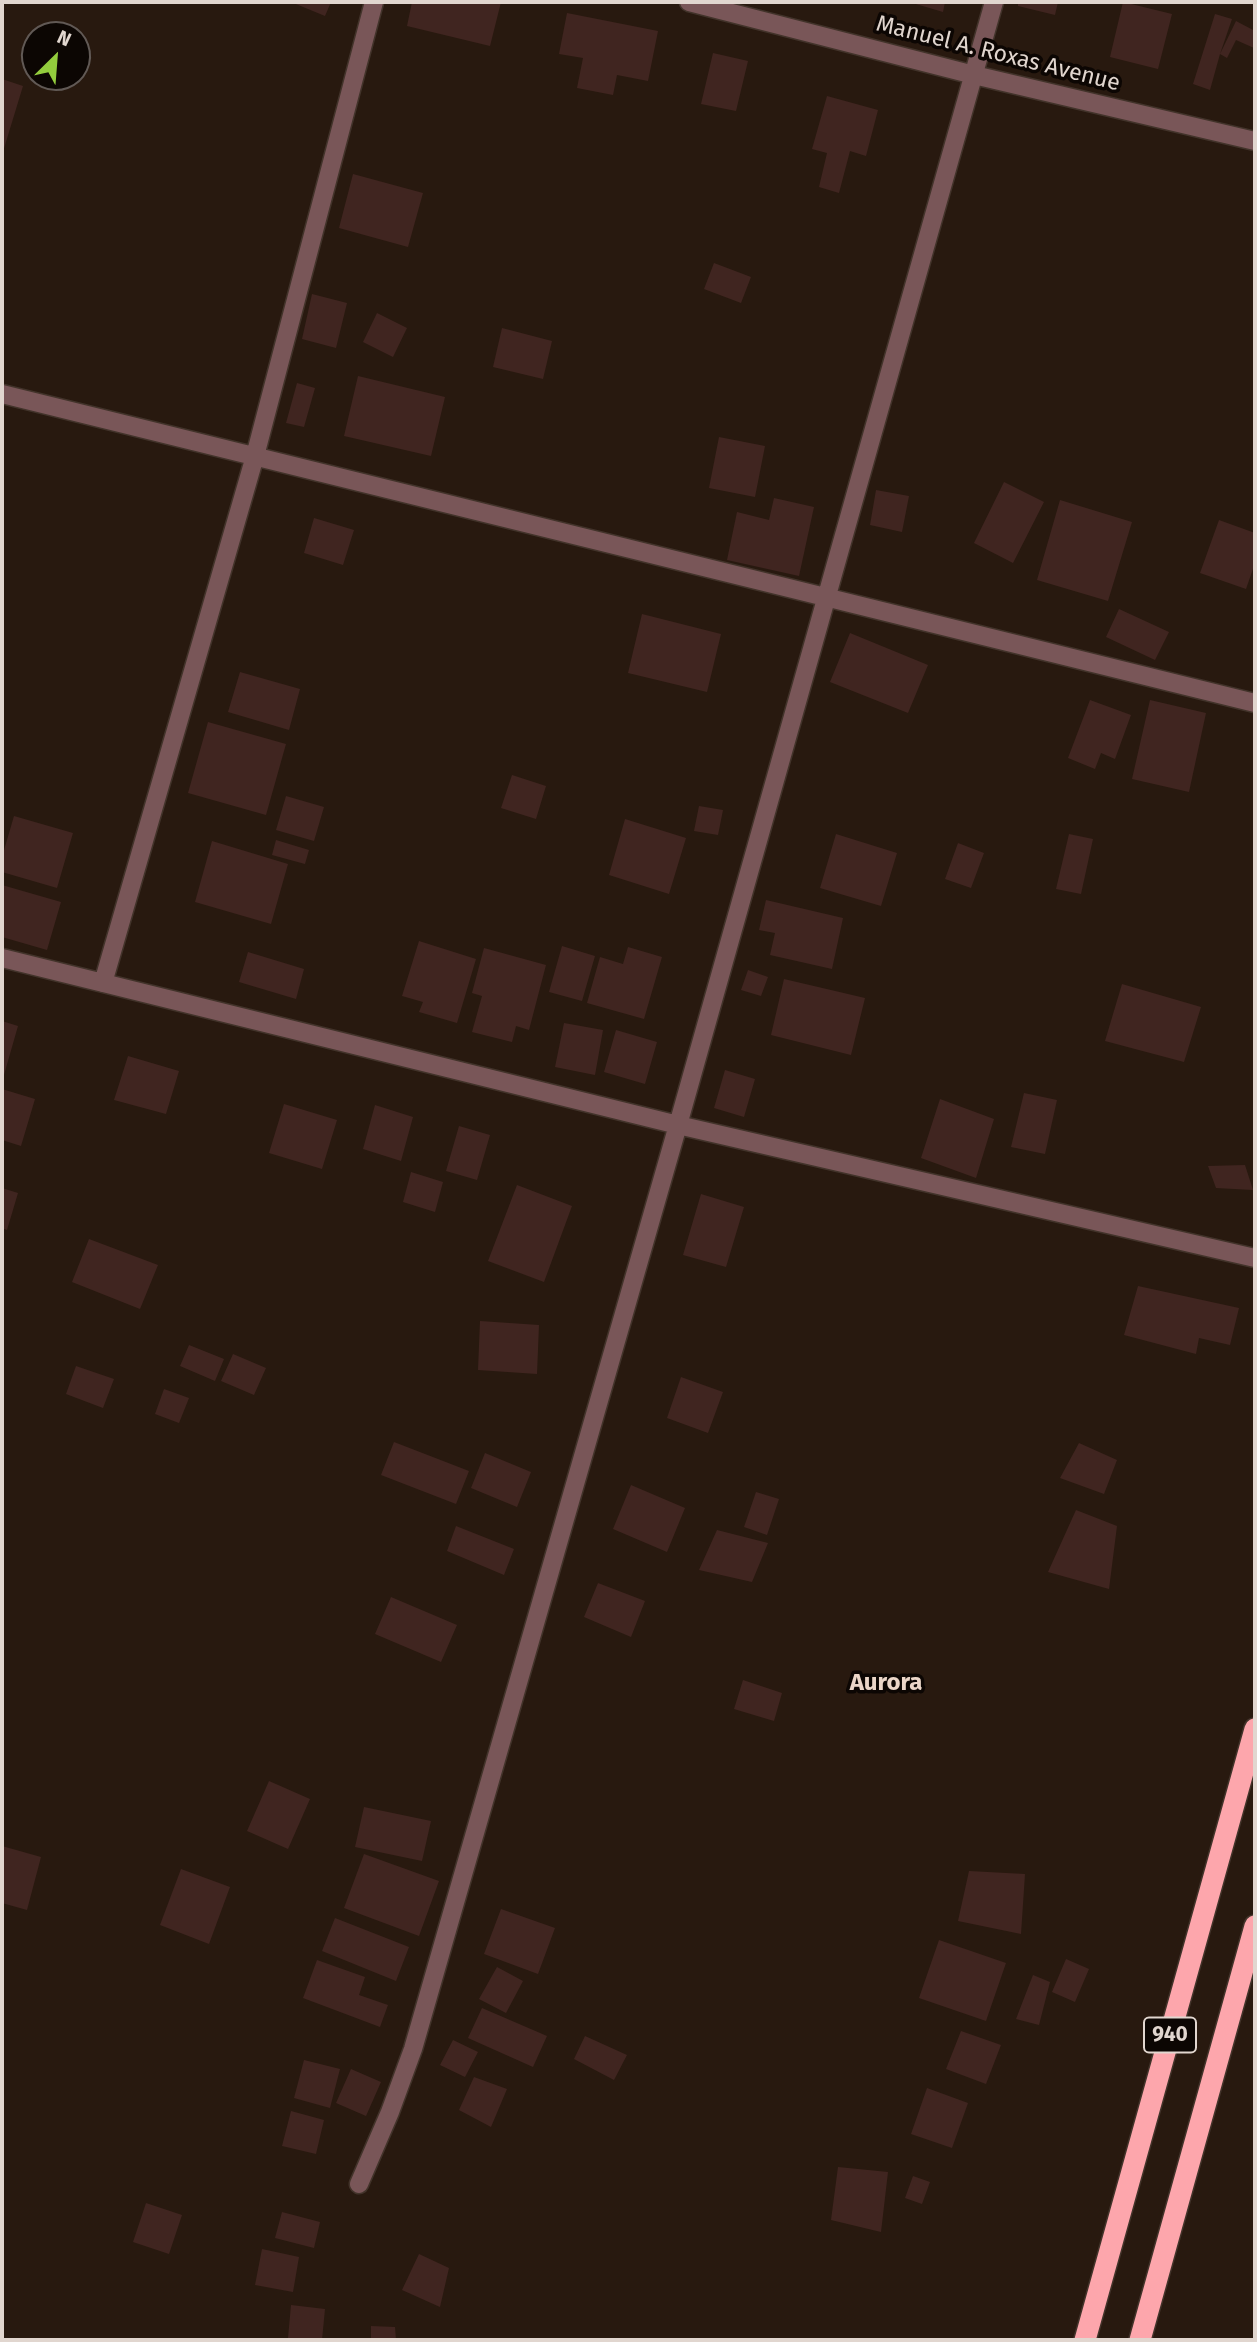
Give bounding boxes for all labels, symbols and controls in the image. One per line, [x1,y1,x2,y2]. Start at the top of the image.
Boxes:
street label: Manuel A. Roxas Avenue [873,10,1123,98]
north arrow [21,21,91,91]
text: N [54,25,75,51]
district label: Aurora [850,1669,922,1697]
road number: 940 [1144,2018,1196,2052]

